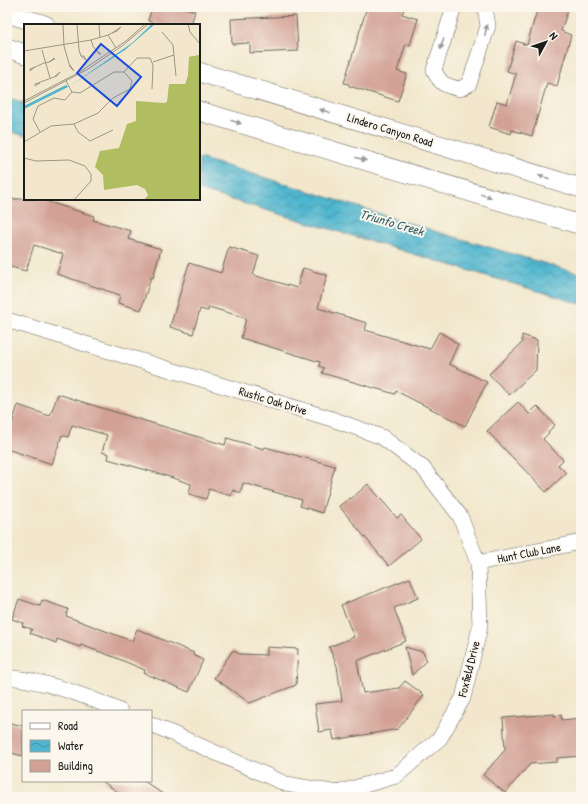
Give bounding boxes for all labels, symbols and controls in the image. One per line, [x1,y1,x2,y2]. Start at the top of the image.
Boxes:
north arrow [526,22,566,62]
inset map [24,24,200,200]
one-way arrow [484,24,490,36]
text: N [546,29,561,42]
one-way arrow [439,38,445,50]
one-way arrow [319,108,331,114]
street label: Lindero Canyon Road [345,108,435,151]
one-way arrow [231,119,243,125]
one-way arrow [355,156,367,162]
one-way arrow [537,174,549,180]
one-way arrow [480,193,492,199]
water label: Triunfo Creek [358,204,428,240]
street label: Rustic Oak Drive [237,382,310,419]
street label: Hunt Club Lane [496,538,562,567]
street label: Foxfield Drive [453,639,484,700]
legend [22,710,152,782]
text: Road [58,717,78,734]
text: Water [58,737,84,754]
text: Building [58,757,93,774]

